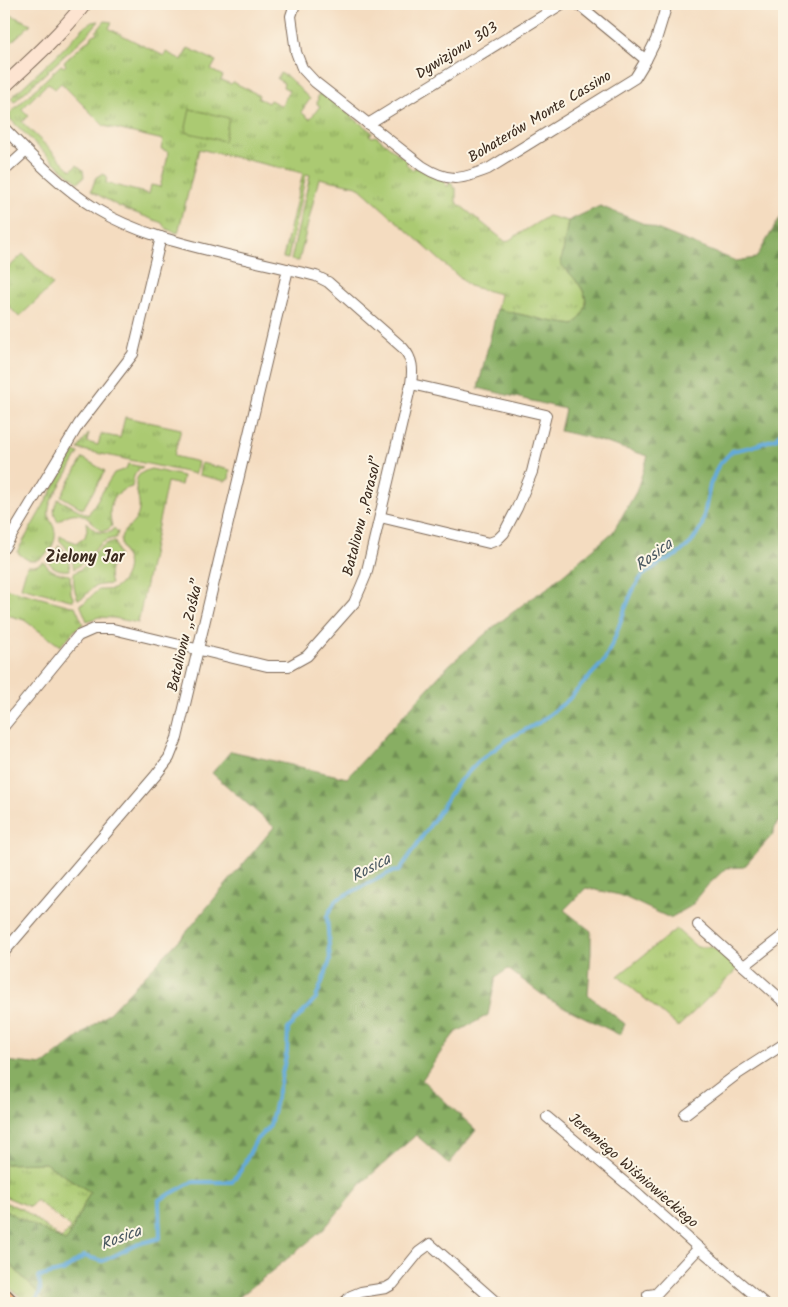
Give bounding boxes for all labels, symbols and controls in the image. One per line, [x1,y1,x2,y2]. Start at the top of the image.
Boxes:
street label: Dywizjonu 303 [411,16,503,86]
street label: Bohaterów Monte Cassino [463,64,617,170]
street label: Batalionu „Parasol” [336,453,390,579]
water label: Rosica [630,532,679,578]
district label: Zielony Jar [46,545,126,570]
street label: Batalionu „Zośka” [161,576,211,694]
water label: Rosica [347,846,397,889]
street label: Jeremiego Wiśniowieckiego [562,1107,704,1235]
water label: Rosica [97,1218,146,1257]

